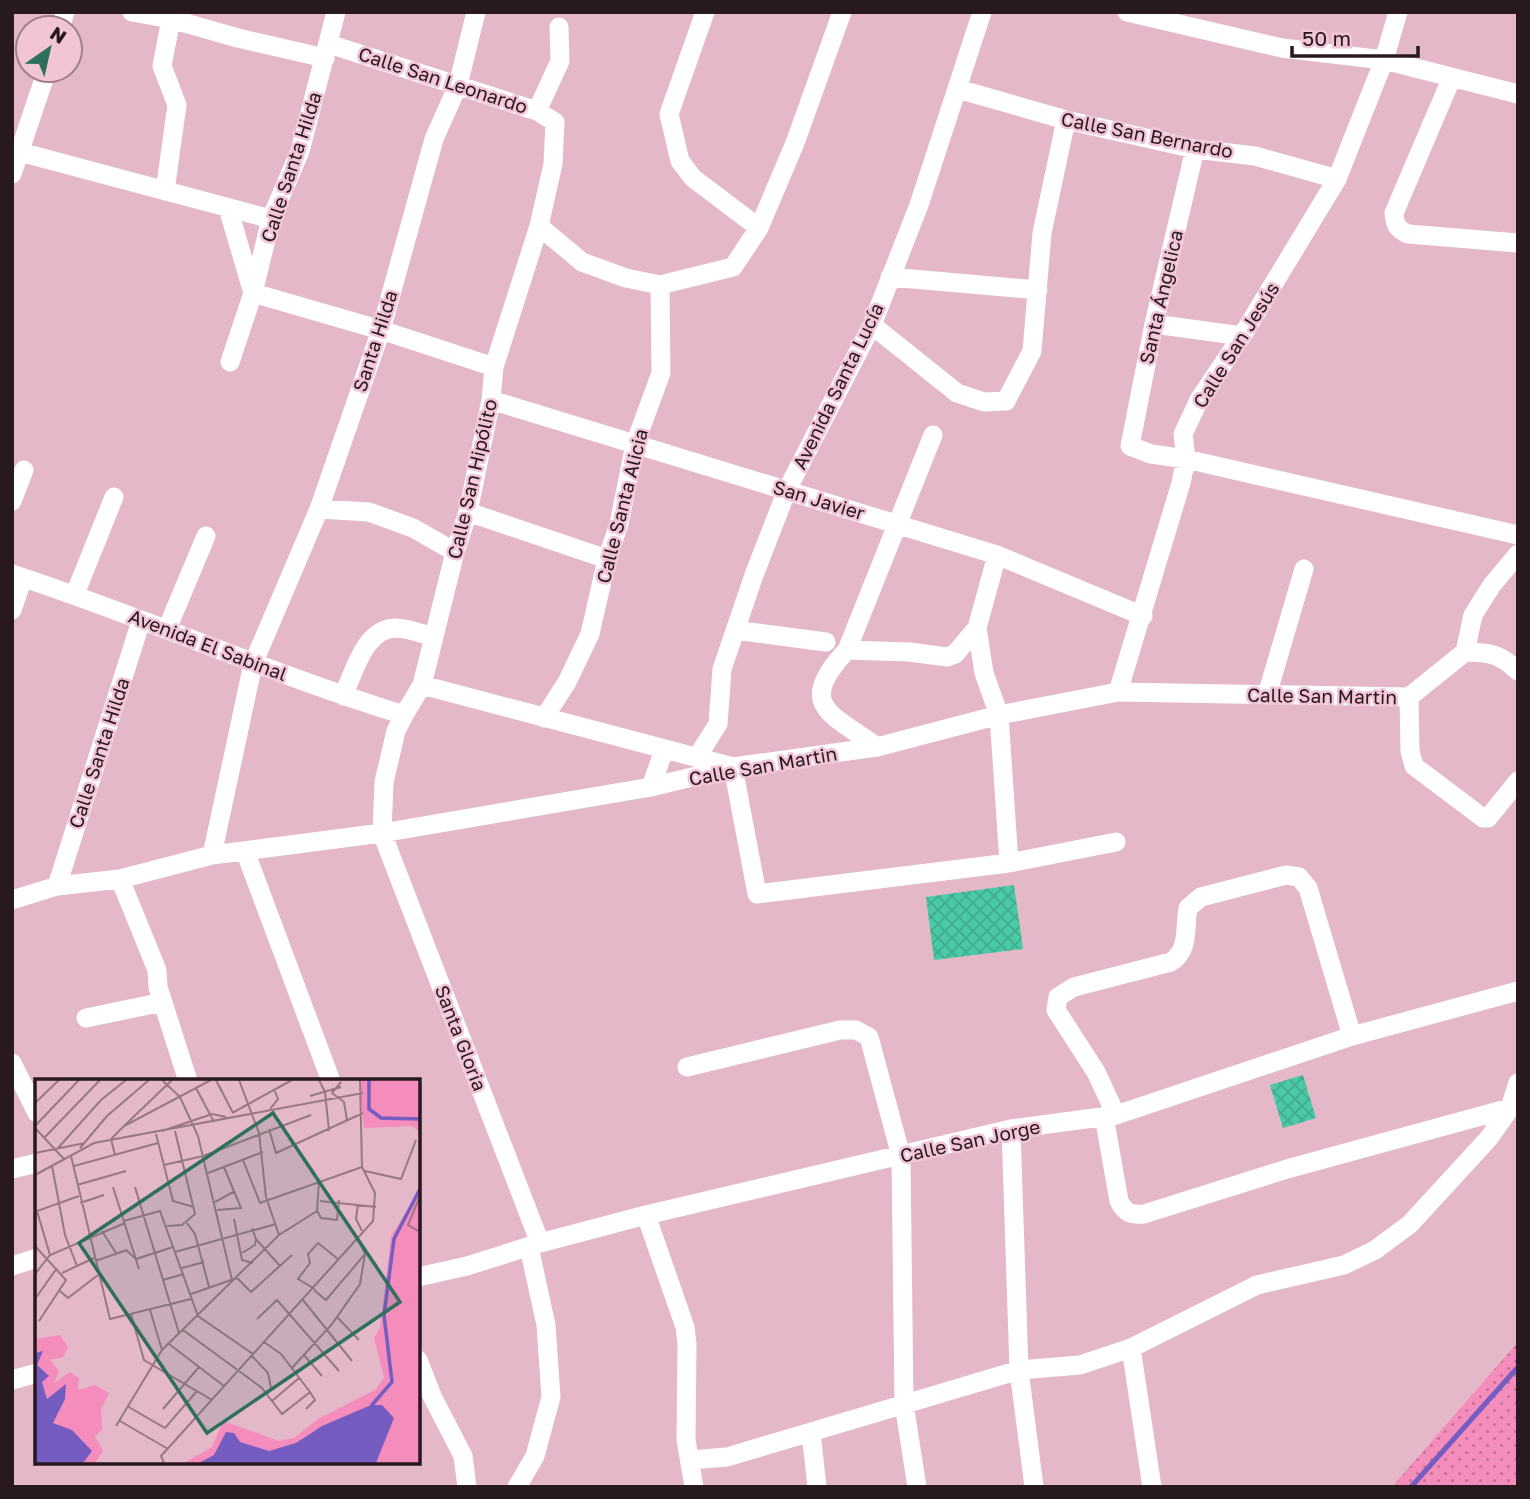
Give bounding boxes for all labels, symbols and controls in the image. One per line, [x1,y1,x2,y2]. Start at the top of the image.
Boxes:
north arrow [14,14,84,84]
scale bar [1292,14,1418,58]
text: N [46,21,71,48]
text: 50 m [1302,25,1351,51]
street label: Calle San Leonardo [356,41,531,118]
street label: Calle Santa Hilda [255,89,326,245]
street label: Calle San Bernardo [1059,107,1235,162]
street label: Santa Ángelica [1134,228,1187,366]
street label: Calle San Jesús [1188,278,1283,412]
street label: Santa Hilda [347,287,402,394]
street label: Avenida Santa Lucía [787,299,888,473]
street label: Calle San Hipólito [442,397,501,561]
street label: Calle Santa Alicia [591,426,652,586]
street label: San Javier [771,475,868,524]
street label: Avenida El Sabinal [126,604,290,685]
street label: Calle Santa Hilda [63,675,134,831]
street label: Calle San Martin [1247,683,1397,708]
street label: Calle San Martin [687,741,839,790]
street label: Santa Gloria [431,982,492,1094]
inset map [35,1079,420,1464]
street label: Calle San Jorge [898,1114,1042,1167]

